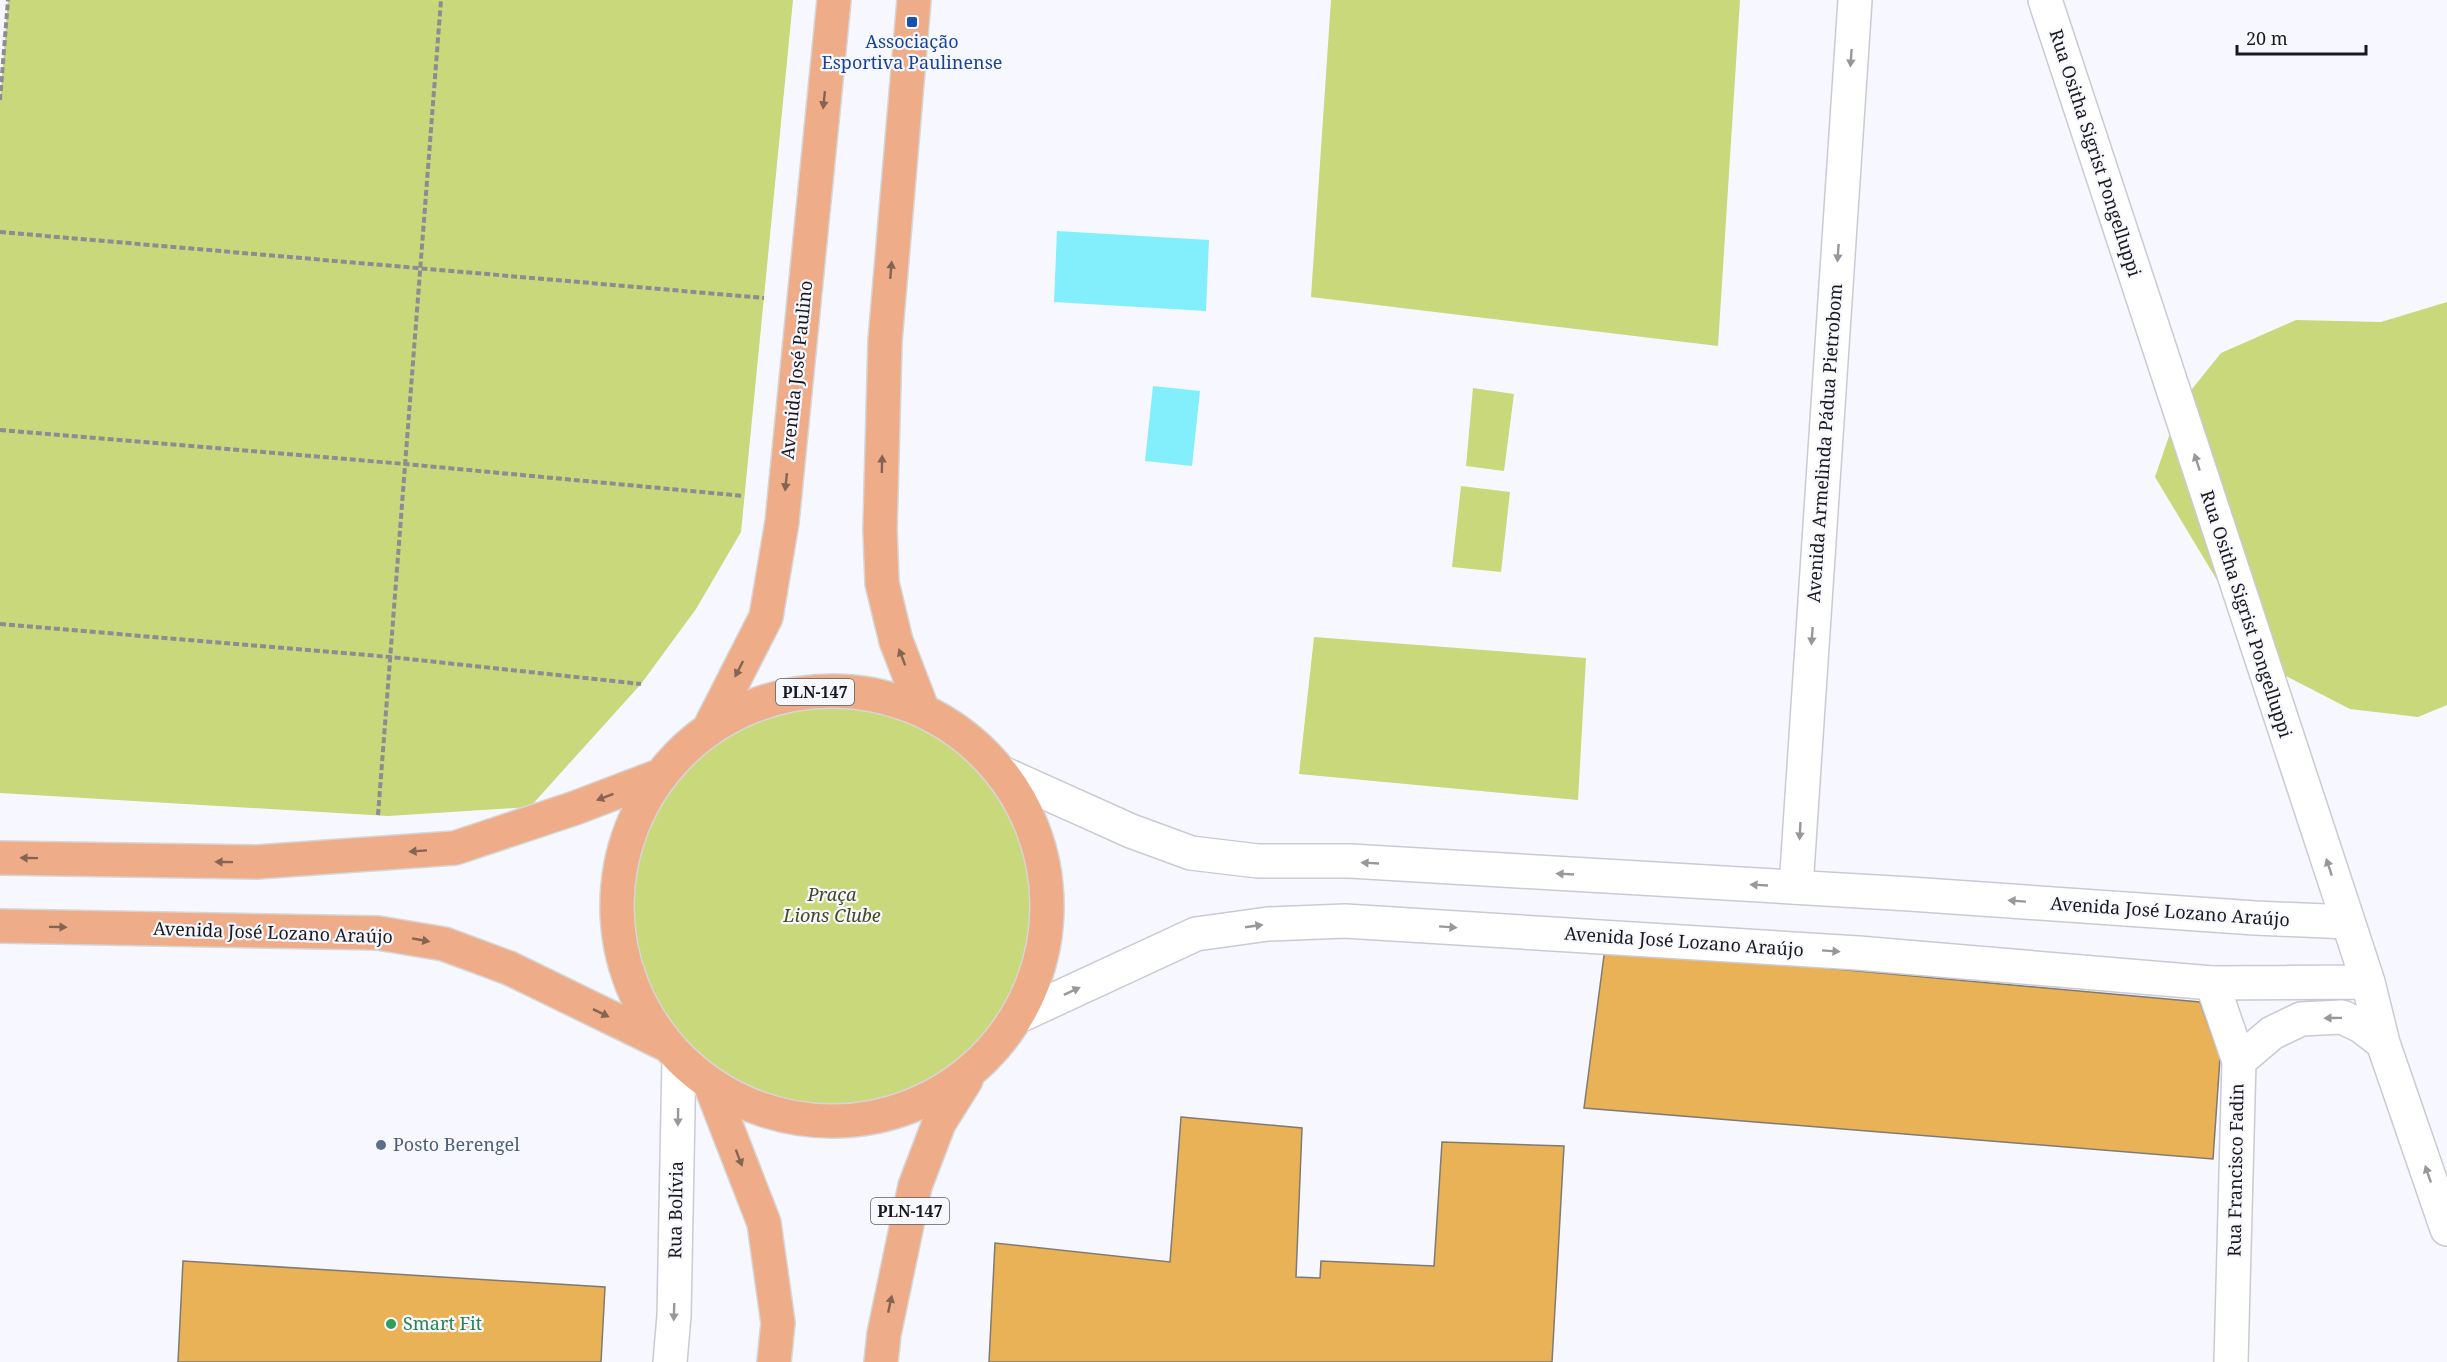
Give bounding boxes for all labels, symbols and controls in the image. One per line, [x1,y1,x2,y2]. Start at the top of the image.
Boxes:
marker: Associação Esportiva Paulinense [905,15,919,29]
scale bar [2237,18,2366,56]
street label: Rua Ositha Sigrist Pongelluppi [2045,26,2147,280]
text: 20 m [2246,26,2288,50]
place label: Associação Esportiva Paulinense [822,29,1002,74]
one-way arrow [1846,49,1856,68]
one-way arrow [819,91,829,110]
one-way arrow [1833,243,1843,262]
one-way arrow [886,260,896,279]
street label: Avenida José Paulino [775,279,817,461]
street label: Avenida Armelinda Pádua Pietrobom [1801,283,1847,603]
one-way arrow [2191,453,2201,471]
one-way arrow [877,455,887,474]
one-way arrow [781,473,790,492]
street label: Rua Ositha Sigrist Pongelluppi [2196,487,2298,741]
one-way arrow [1808,627,1817,646]
one-way arrow [897,647,907,665]
one-way arrow [734,661,744,678]
road number: PLN-147 [776,679,854,705]
one-way arrow [595,792,613,802]
one-way arrow [1795,821,1804,840]
one-way arrow [409,846,428,856]
one-way arrow [19,854,38,863]
one-way arrow [214,857,233,867]
one-way arrow [1360,858,1379,867]
one-way arrow [2324,858,2334,876]
one-way arrow [1555,869,1574,878]
one-way arrow [1750,880,1769,889]
park label: Praça Lions Clube [782,882,881,927]
street label: Avenida José Lozano Araújo [2050,891,2291,931]
one-way arrow [2007,897,2026,906]
street label: Avenida José Lozano Araújo [153,916,393,948]
one-way arrow [1244,921,1263,930]
street label: Avenida José Lozano Araújo [1564,921,1805,961]
one-way arrow [49,922,68,932]
one-way arrow [1439,922,1458,932]
one-way arrow [411,936,430,945]
one-way arrow [1822,947,1841,956]
one-way arrow [1063,986,1080,995]
one-way arrow [592,1008,609,1018]
one-way arrow [2323,1013,2342,1022]
street label: Rua Francisco Fadin [2221,1083,2249,1257]
one-way arrow [673,1107,682,1126]
place label: Posto Berengel [393,1132,520,1156]
marker: Posto Berengel [374,1138,388,1152]
one-way arrow [735,1149,745,1167]
street label: Rua Bolívia [662,1161,688,1259]
one-way arrow [2422,1164,2432,1182]
road number: PLN-147 [871,1198,949,1224]
one-way arrow [886,1295,895,1314]
one-way arrow [669,1302,679,1321]
place label: Smart Fit [403,1311,482,1335]
marker: Smart Fit [384,1317,398,1331]

